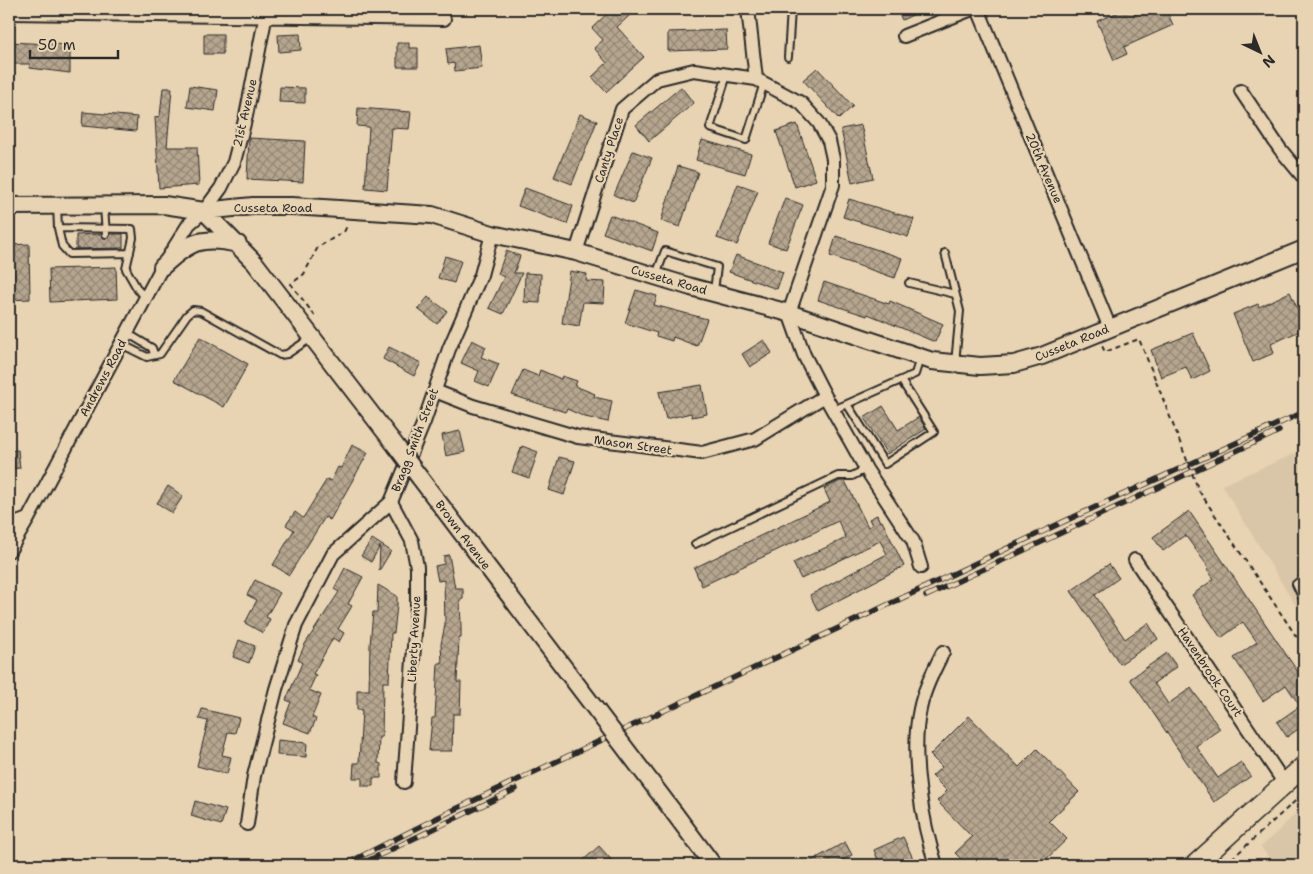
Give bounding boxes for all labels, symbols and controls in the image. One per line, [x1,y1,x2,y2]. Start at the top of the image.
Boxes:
scale bar [30,28,118,60]
north arrow [1236,28,1286,78]
text: 50 m [38,35,76,55]
text: N [1259,51,1279,72]
street label: 21st Avenue [229,77,261,149]
street label: Canty Place [591,115,627,185]
street label: 20th Avenue [1022,130,1066,206]
street label: Cusseta Road [234,200,313,216]
street label: Cusseta Road [629,261,709,299]
street label: Cusseta Road [1033,321,1112,365]
street label: Andrews Road [76,336,130,419]
street label: Bragg Smith Street [388,386,442,494]
street label: Mason Street [593,432,673,458]
street label: Brown Avenue [432,497,495,573]
street label: Liberty Avenue [404,595,424,683]
street label: Havenbrook Court [1174,624,1246,720]

